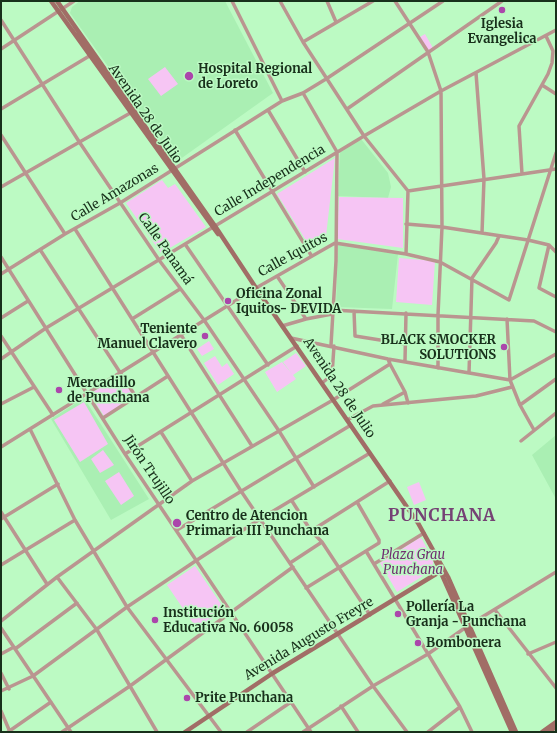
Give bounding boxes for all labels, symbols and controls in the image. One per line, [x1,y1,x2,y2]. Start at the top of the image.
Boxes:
marker: Iglesia Evangelica [497,5,507,15]
place label: Iglesia Evangelica [467,16,537,47]
street label: Avenida 28 de Julio [105,61,185,167]
place label: Hospital Regional de Loreto [198,61,312,92]
marker: Hospital Regional de Loreto [183,70,195,82]
street label: Calle Independencia [212,142,328,220]
street label: Calle Amazonas [68,161,162,225]
street label: Calle Panamá [134,210,196,288]
street label: Calle Iquitos [256,230,330,280]
place label: Oficina Zonal Iquitos- DEVIDA [236,286,341,317]
marker: Oficina Zonal Iquitos- DEVIDA [223,296,233,306]
place label: Teniente Manuel Clavero [97,321,197,352]
marker: Teniente Manuel Clavero [200,331,210,341]
place label: BLACK SMOCKER SOLUTIONS [381,332,496,363]
street label: Avenida 28 de Julio [300,335,378,441]
marker: BLACK SMOCKER SOLUTIONS [499,342,509,352]
place label: Mercadillo de Punchana [67,375,149,406]
marker: Mercadillo de Punchana [54,385,64,395]
street label: Jirón Trujillo [120,433,178,507]
district label: PUNCHANA [388,506,496,526]
place label: Centro de Atencion Primaria III Punchana [186,508,329,539]
marker: Centro de Atencion Primaria III Punchana [171,517,183,529]
park label: Plaza Grau Punchana [381,547,445,578]
street label: Avenida Augusto Freyre [242,594,376,684]
place label: Pollería La Granja - Punchana [406,599,526,630]
place label: Institución Educativa No. 60058 [163,605,294,636]
marker: Pollería La Granja - Punchana [393,609,403,619]
marker: Institución Educativa No. 60058 [150,615,160,625]
place label: Bombonera [426,635,501,651]
marker: Bombonera [413,638,423,648]
place label: Prite Punchana [195,690,293,706]
marker: Prite Punchana [182,693,192,703]

